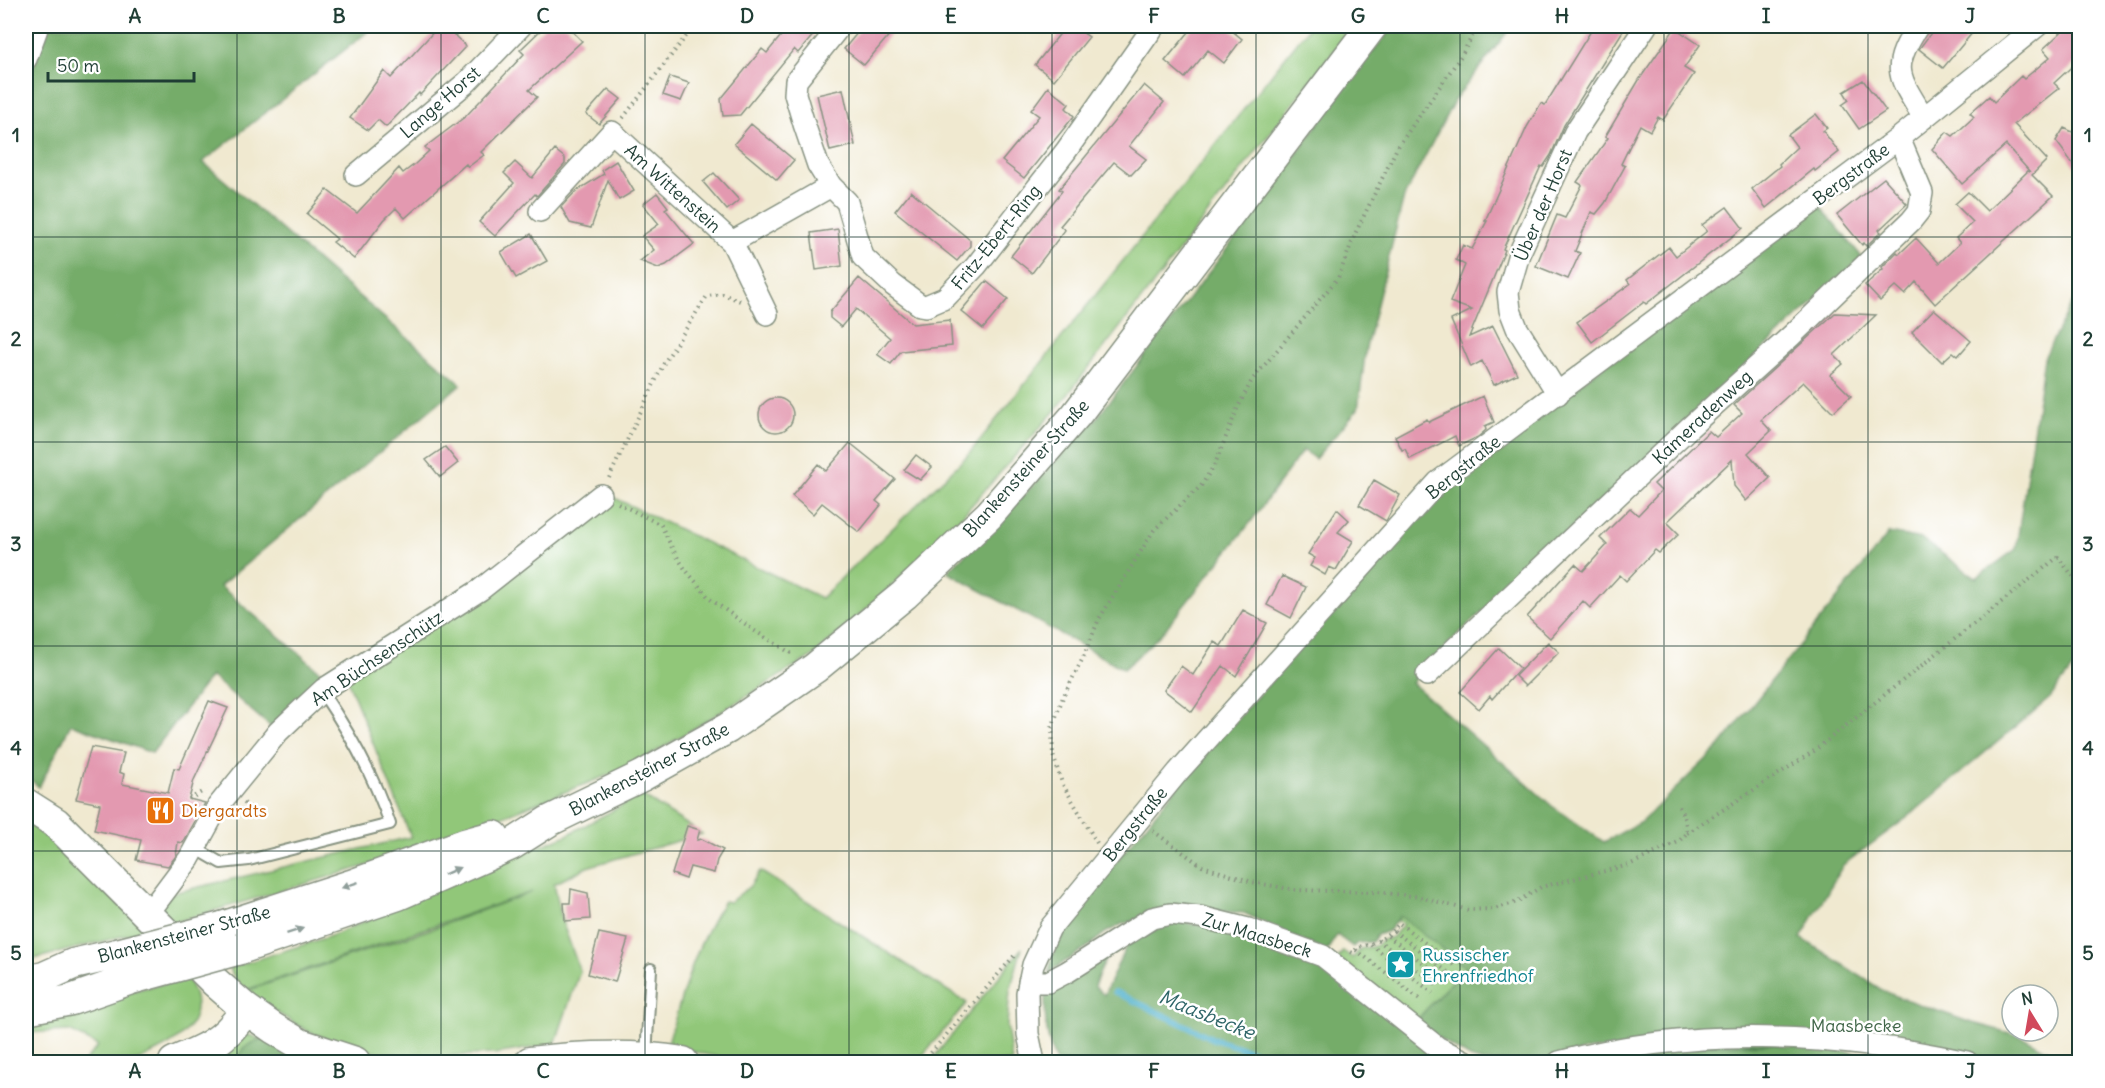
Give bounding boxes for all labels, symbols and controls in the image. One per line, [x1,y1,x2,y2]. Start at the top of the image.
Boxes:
text: A [129,3,142,28]
text: B [332,3,346,28]
text: C [536,3,550,28]
text: D [740,3,754,28]
text: E [945,3,957,28]
text: F [1148,3,1160,28]
text: G [1351,3,1365,28]
text: H [1555,3,1569,28]
text: I [1762,3,1771,28]
text: J [1965,3,1976,28]
scale bar [48,45,194,83]
text: 50 m [57,54,99,77]
street label: Lange Horst [395,61,485,143]
text: 1 [12,122,20,147]
text: 1 [2084,122,2092,147]
street label: Bergstraße [1808,138,1894,210]
street label: Am Wittenstein [620,139,726,237]
street label: Über der Horst [1509,145,1577,265]
street label: Fritz-Ebert-Ring [946,179,1046,295]
text: 2 [11,326,22,351]
text: 2 [2083,326,2094,351]
street label: Kameradenweg [1647,365,1757,469]
street label: Blankensteiner Straße [958,394,1094,542]
street label: Bergstraße [1421,430,1505,504]
text: 3 [10,531,22,556]
text: 3 [2082,531,2094,556]
street label: Am Büchsenschütz [307,605,448,711]
street label: Blankensteiner Straße [565,717,733,821]
text: 4 [10,735,22,760]
text: 4 [2082,735,2094,760]
street label: Bergstraße [1098,782,1172,866]
restaurant icon: Diergardts [144,794,176,826]
place label: Diergardts [181,799,267,822]
one-way arrow [443,867,460,876]
one-way arrow [341,881,359,891]
street label: Blankensteiner Straße [95,900,273,968]
street label: Zur Maasbeck [1200,907,1314,963]
one-way arrow [286,926,304,935]
text: 5 [10,940,22,965]
text: 5 [2082,940,2094,965]
place label: Russischer Ehrenfriedhof [1422,943,1535,987]
place icon: Russischer Ehrenfriedhof [1385,948,1417,980]
north arrow [2000,983,2060,1043]
water label: Maasbecke [1156,984,1260,1045]
text: N [2020,987,2034,1009]
park label: Maasbecke [1811,1014,1901,1037]
text: A [129,1058,142,1083]
text: B [332,1058,346,1083]
text: C [536,1058,550,1083]
text: D [740,1058,754,1083]
text: E [945,1058,957,1083]
text: F [1148,1058,1160,1083]
text: G [1351,1058,1365,1083]
text: H [1555,1058,1569,1083]
text: I [1762,1058,1771,1083]
text: J [1965,1058,1976,1083]

